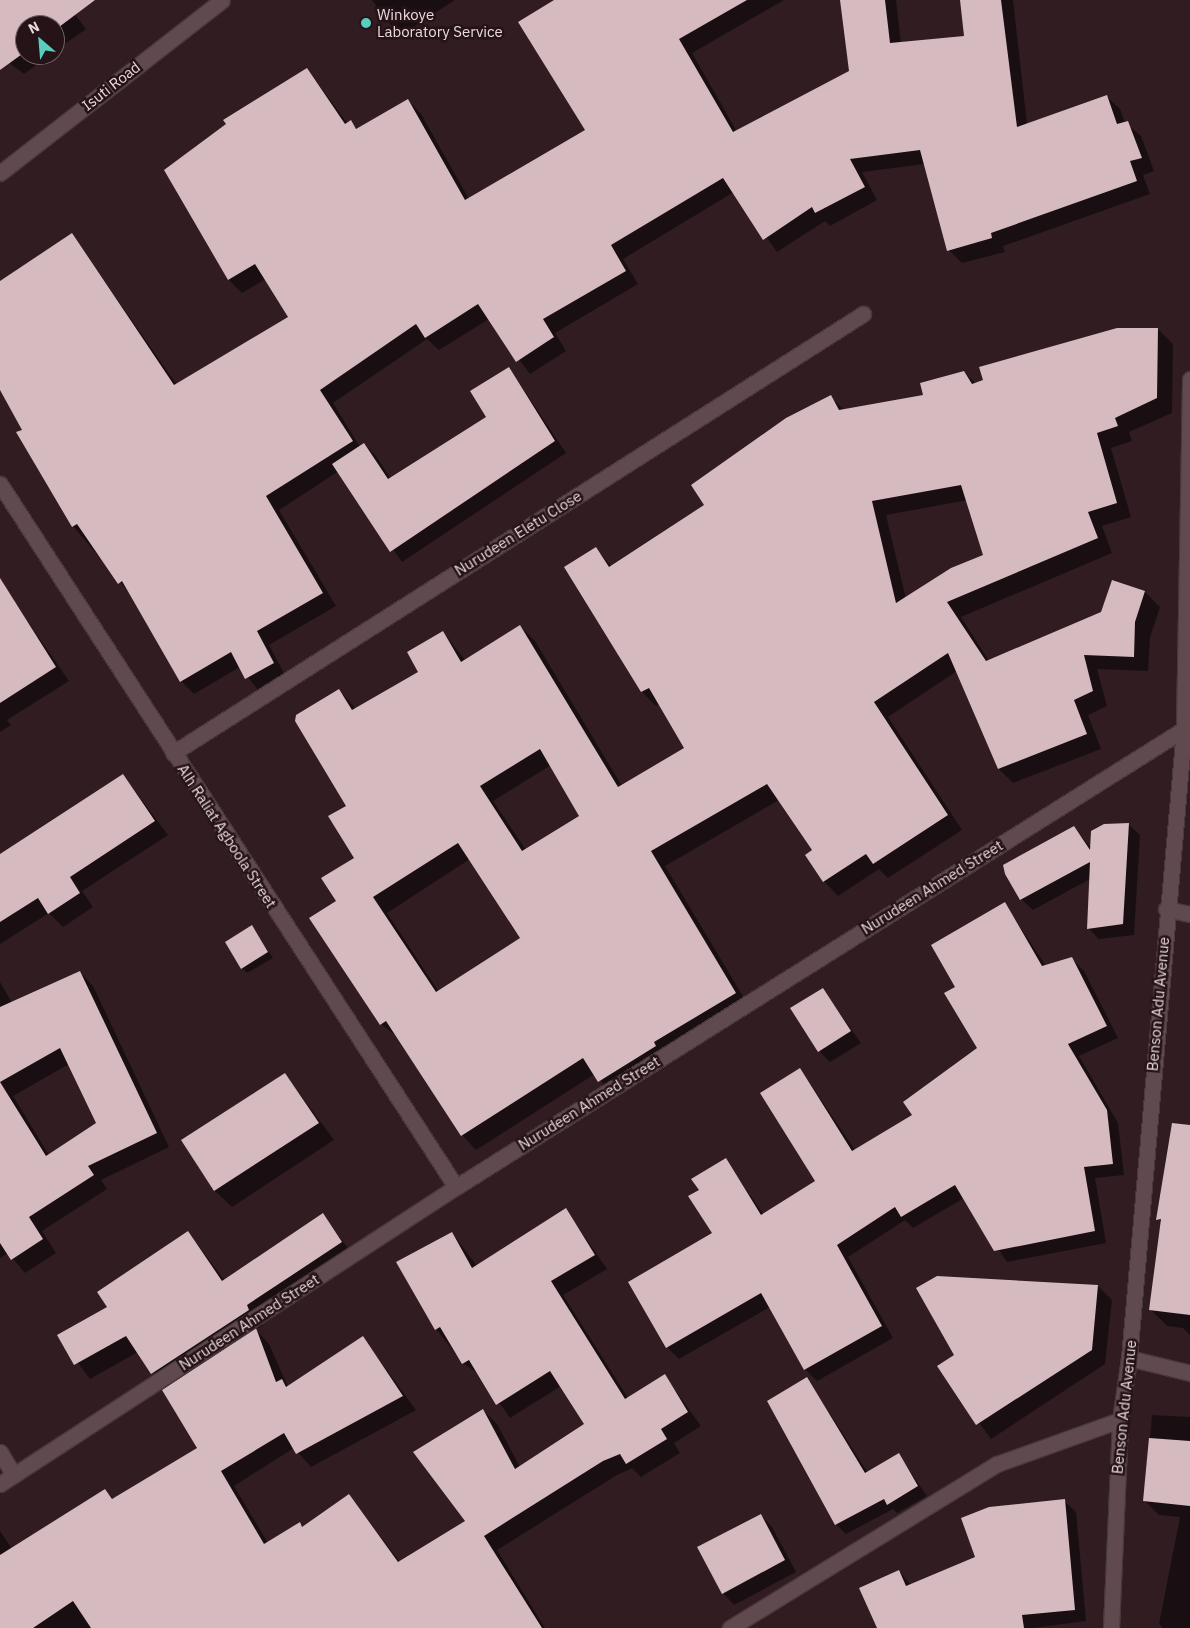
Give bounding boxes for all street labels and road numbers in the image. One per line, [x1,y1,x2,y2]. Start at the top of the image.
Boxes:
street label: Isuti Road [78,58,144,114]
street label: Nurudeen Eletu Close [451,487,585,579]
street label: Alh Raliat Agboola Street [174,761,280,911]
street label: Nurudeen Ahmed Street [858,836,1006,938]
street label: Benson Adu Avenue [1143,936,1173,1072]
street label: Nurudeen Ahmed Street [515,1052,663,1154]
street label: Nurudeen Ahmed Street [176,1270,322,1374]
street label: Benson Adu Avenue [1108,1339,1140,1475]

